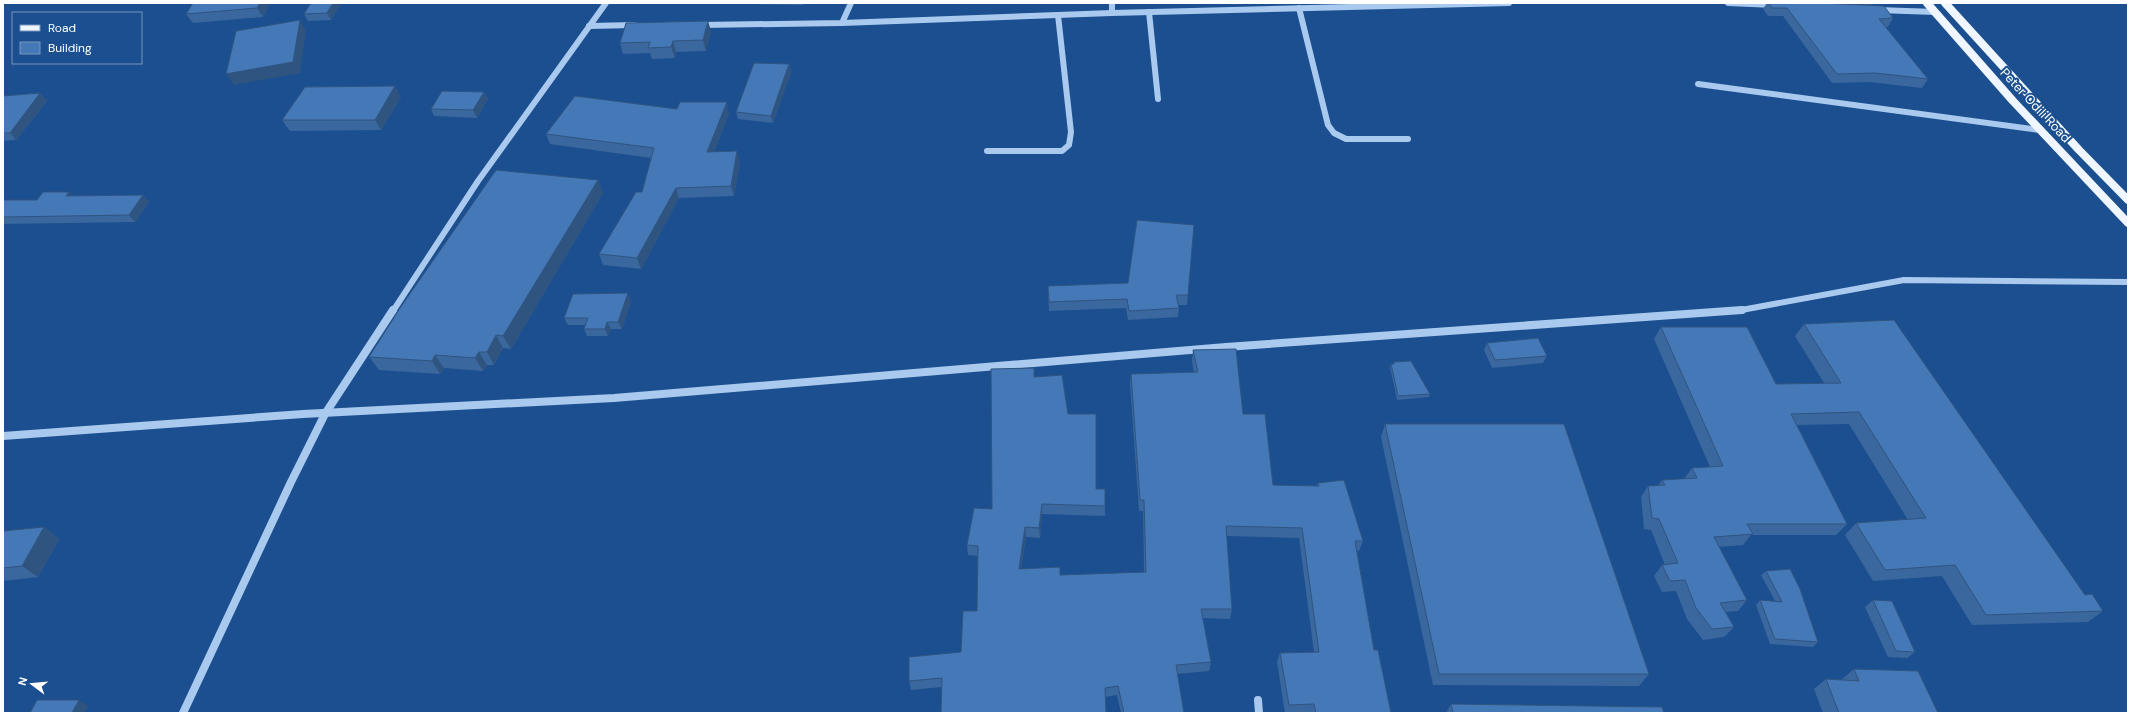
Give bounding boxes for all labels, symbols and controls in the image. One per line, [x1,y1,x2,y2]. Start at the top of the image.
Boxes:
legend [12,12,142,64]
text: Road [48,20,76,36]
text: Building [48,40,92,56]
street label: Peter Odili Road [1997,64,2075,146]
north arrow [12,664,52,704]
text: N [15,675,30,687]

